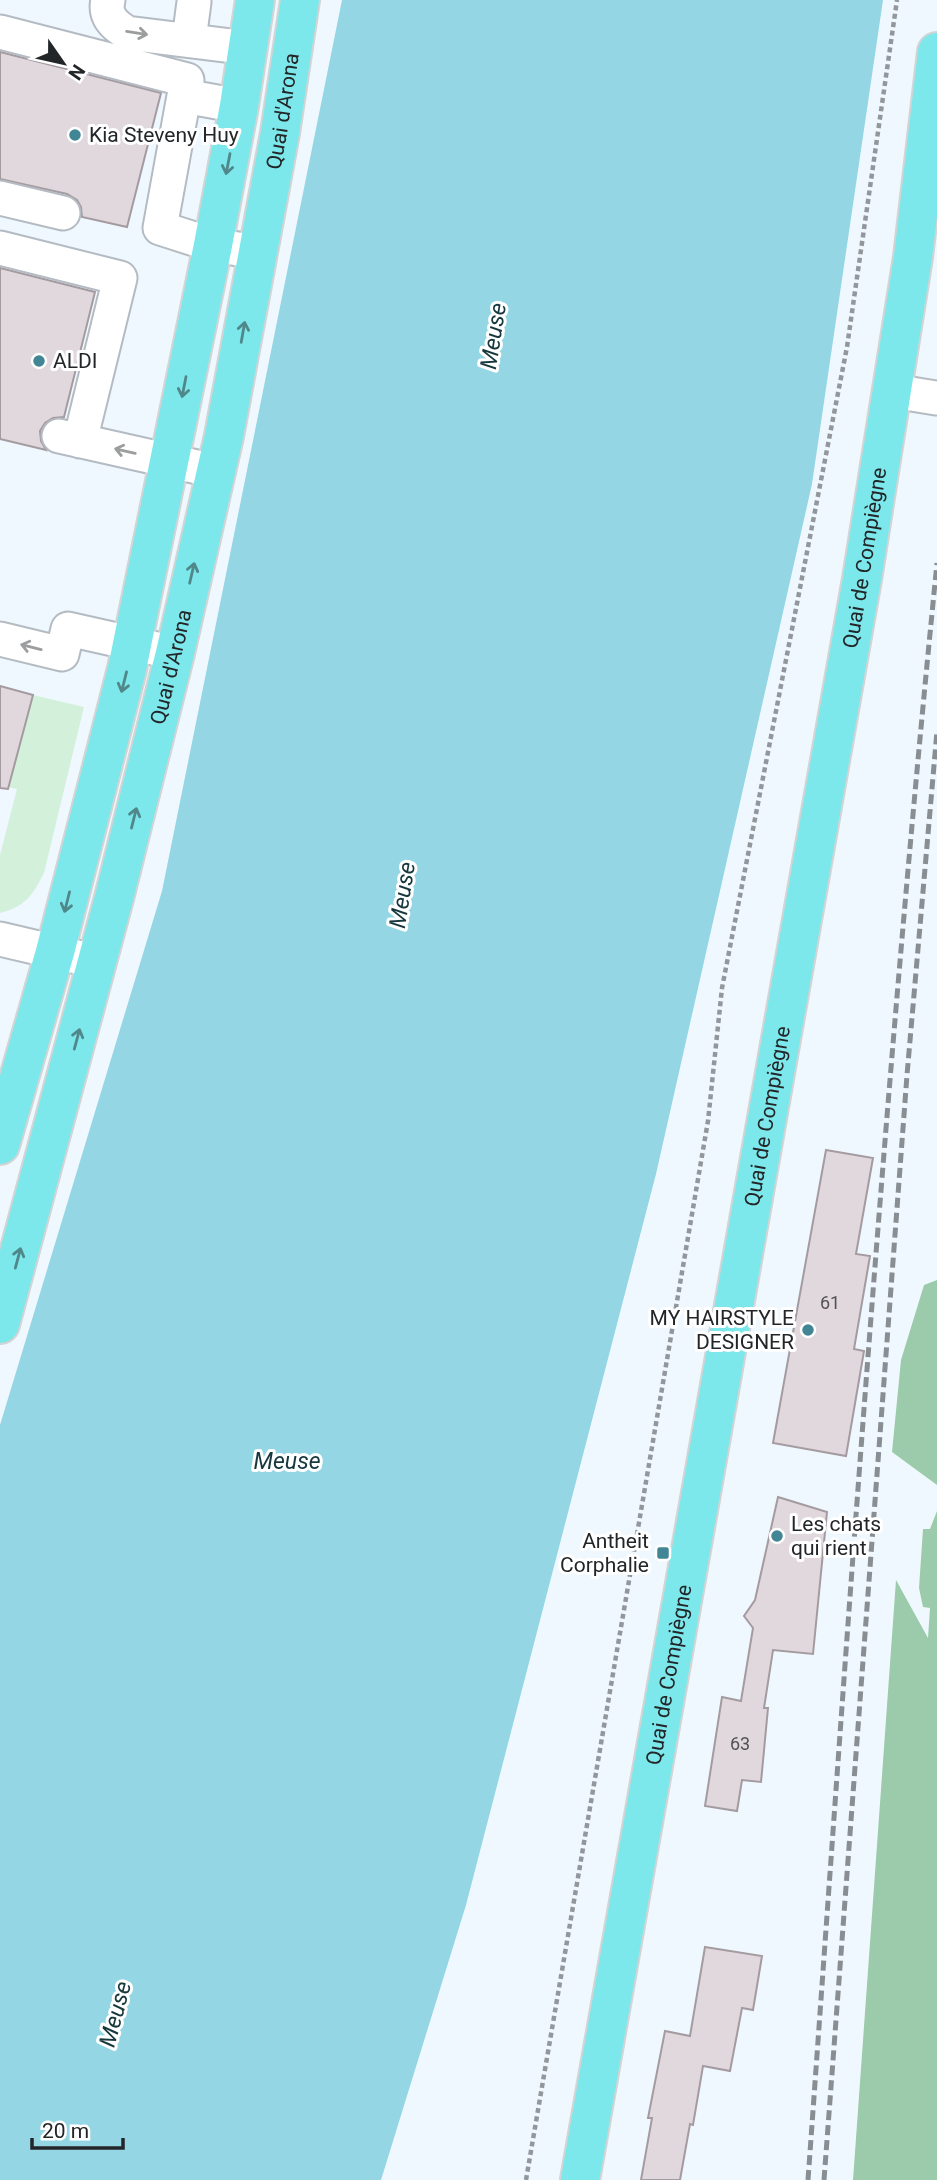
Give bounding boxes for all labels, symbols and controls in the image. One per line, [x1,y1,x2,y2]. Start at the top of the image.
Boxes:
one-way arrow [125,27,148,40]
north arrow [28,28,98,98]
street label: Quai d'Arona [261,51,304,172]
text: N [63,60,90,84]
place label: Kia Steveny Huy [89,123,239,147]
marker: Kia Steveny Huy [67,127,83,143]
one-way arrow [221,152,234,175]
water label: Meuse [475,301,512,371]
one-way arrow [236,321,250,344]
place label: ALDI [53,349,98,373]
marker: ALDI [31,353,47,369]
one-way arrow [177,375,190,398]
one-way arrow [114,444,137,458]
street label: Quai de Compiègne [838,466,891,650]
one-way arrow [186,562,200,585]
street label: Quai d'Arona [146,607,196,727]
one-way arrow [20,640,43,653]
one-way arrow [117,670,130,693]
one-way arrow [128,808,141,830]
water label: Meuse [384,860,421,930]
one-way arrow [60,891,73,913]
street label: Quai de Compiègne [740,1024,795,1208]
one-way arrow [71,1028,84,1051]
one-way arrow [12,1248,25,1270]
house number: 61 [820,1292,840,1313]
place label: MY HAIRSTYLE DESIGNER [650,1306,794,1354]
marker: MY HAIRSTYLE DESIGNER [800,1322,816,1338]
water label: Meuse [254,1448,321,1475]
place label: Les chats qui rient [791,1512,881,1560]
marker: Les chats qui rient [769,1528,785,1544]
place label: Antheit Corphalie [560,1529,649,1577]
marker: Antheit Corphalie [655,1545,671,1561]
street label: Quai de Compiègne [641,1583,697,1767]
house number: 63 [730,1733,750,1754]
water label: Meuse [94,1978,137,2050]
scale bar [32,2106,122,2150]
text: 20 m [42,2119,89,2143]

